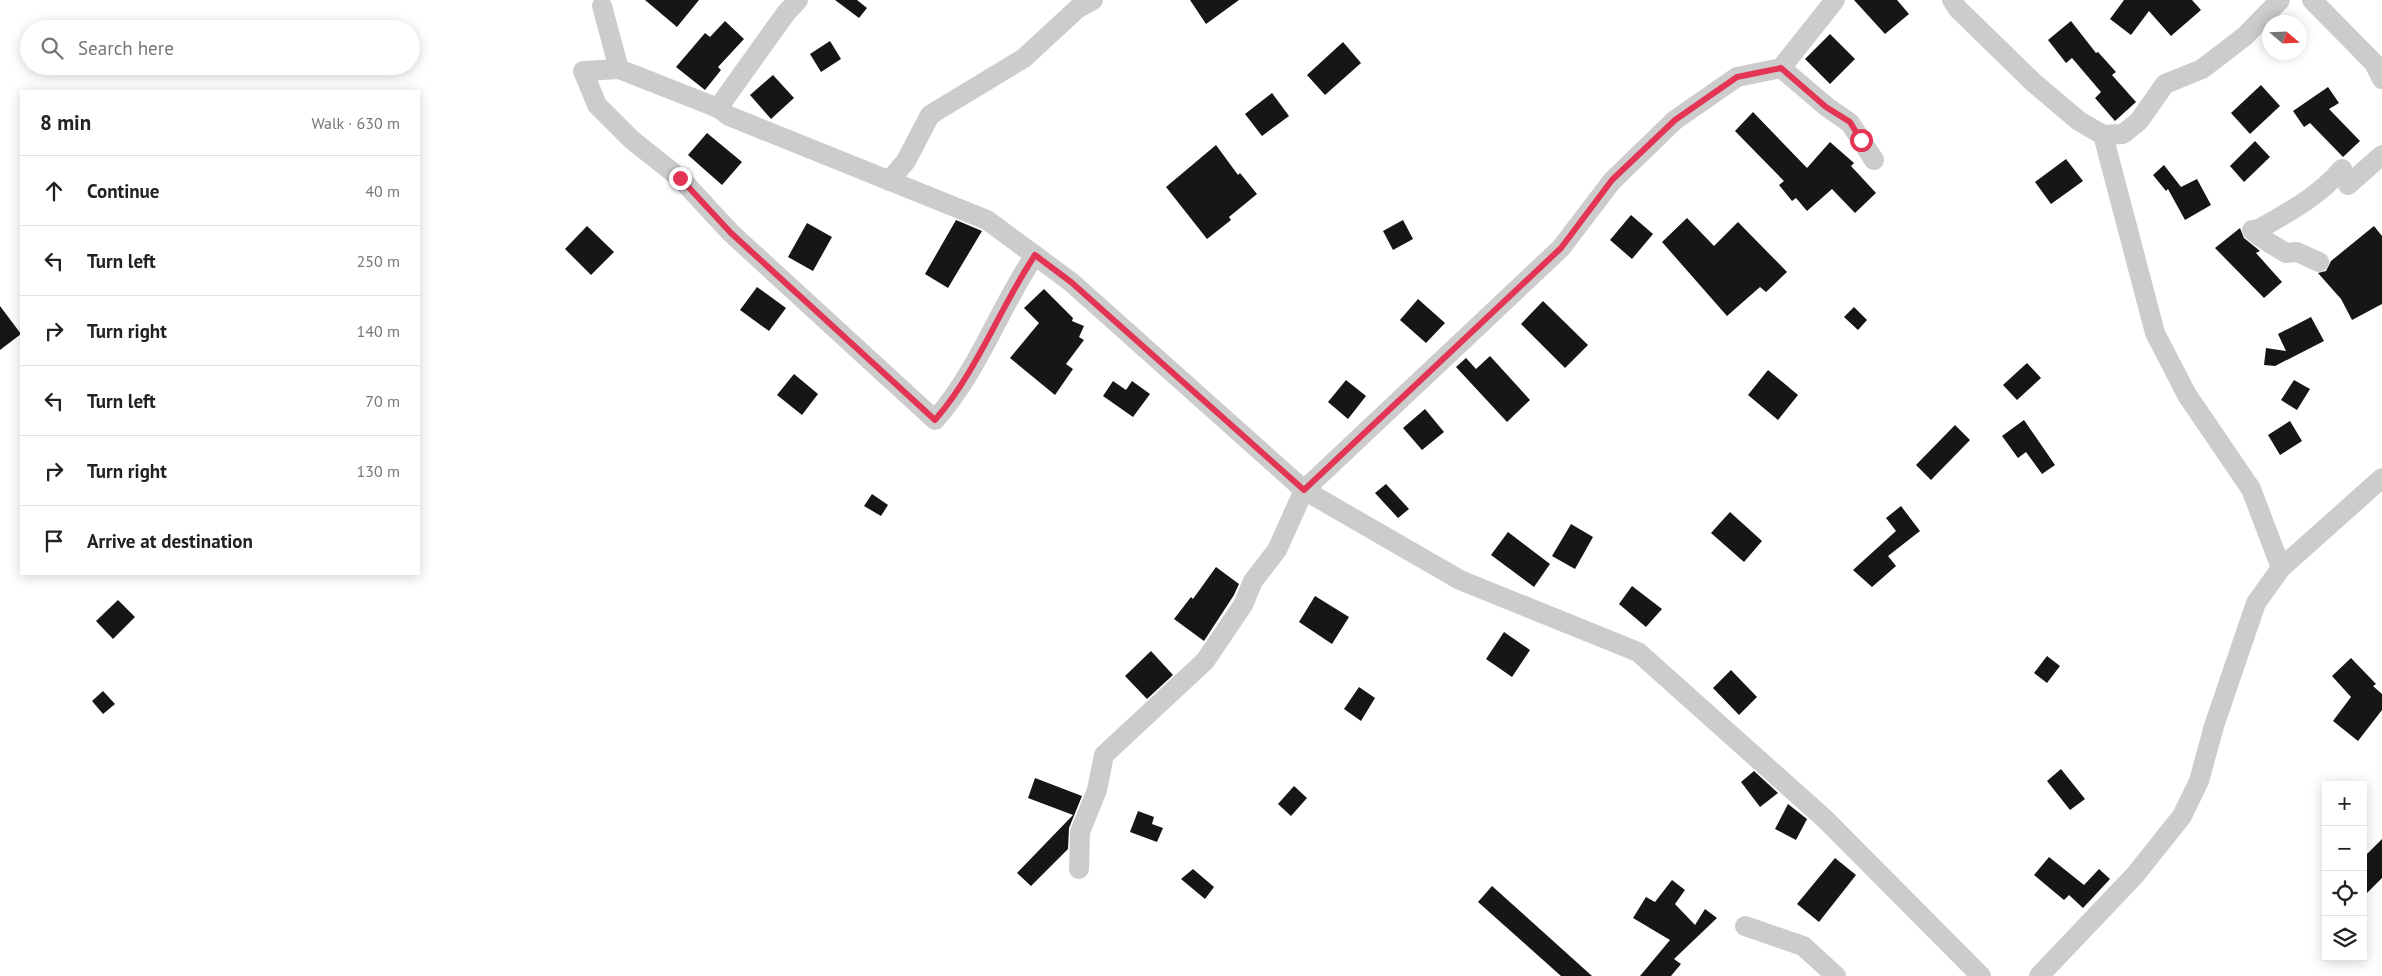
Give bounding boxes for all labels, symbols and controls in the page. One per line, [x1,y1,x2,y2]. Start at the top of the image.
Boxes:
north arrow [2262,15,2307,60]
search box [20,20,420,75]
icon: search [38,34,66,62]
text: Search here [78,36,174,60]
text: 8 min [40,109,91,136]
text: Walk · 630 m [311,113,400,133]
route start [1850,129,1873,152]
route end [669,167,692,190]
icon: ahead [40,177,68,205]
text: Continue [87,179,159,203]
text: 40 m [365,181,400,201]
icon: left [40,247,68,275]
text: Turn left [87,249,156,273]
text: 250 m [357,251,400,271]
icon: right [40,317,68,345]
text: Turn right [87,319,167,343]
text: 140 m [357,321,400,341]
icon: left [40,387,68,415]
text: Turn left [87,389,156,413]
text: 70 m [365,391,400,411]
icon: right [40,457,68,485]
text: Turn right [87,459,167,483]
text: 130 m [357,461,400,481]
icon: arrive [40,527,68,555]
text: Arrive at destination [87,529,253,553]
map controls [2322,781,2367,961]
button: + [2322,781,2367,826]
button: − [2322,826,2367,871]
button: locate [2322,871,2367,916]
button: layers [2322,916,2367,961]

